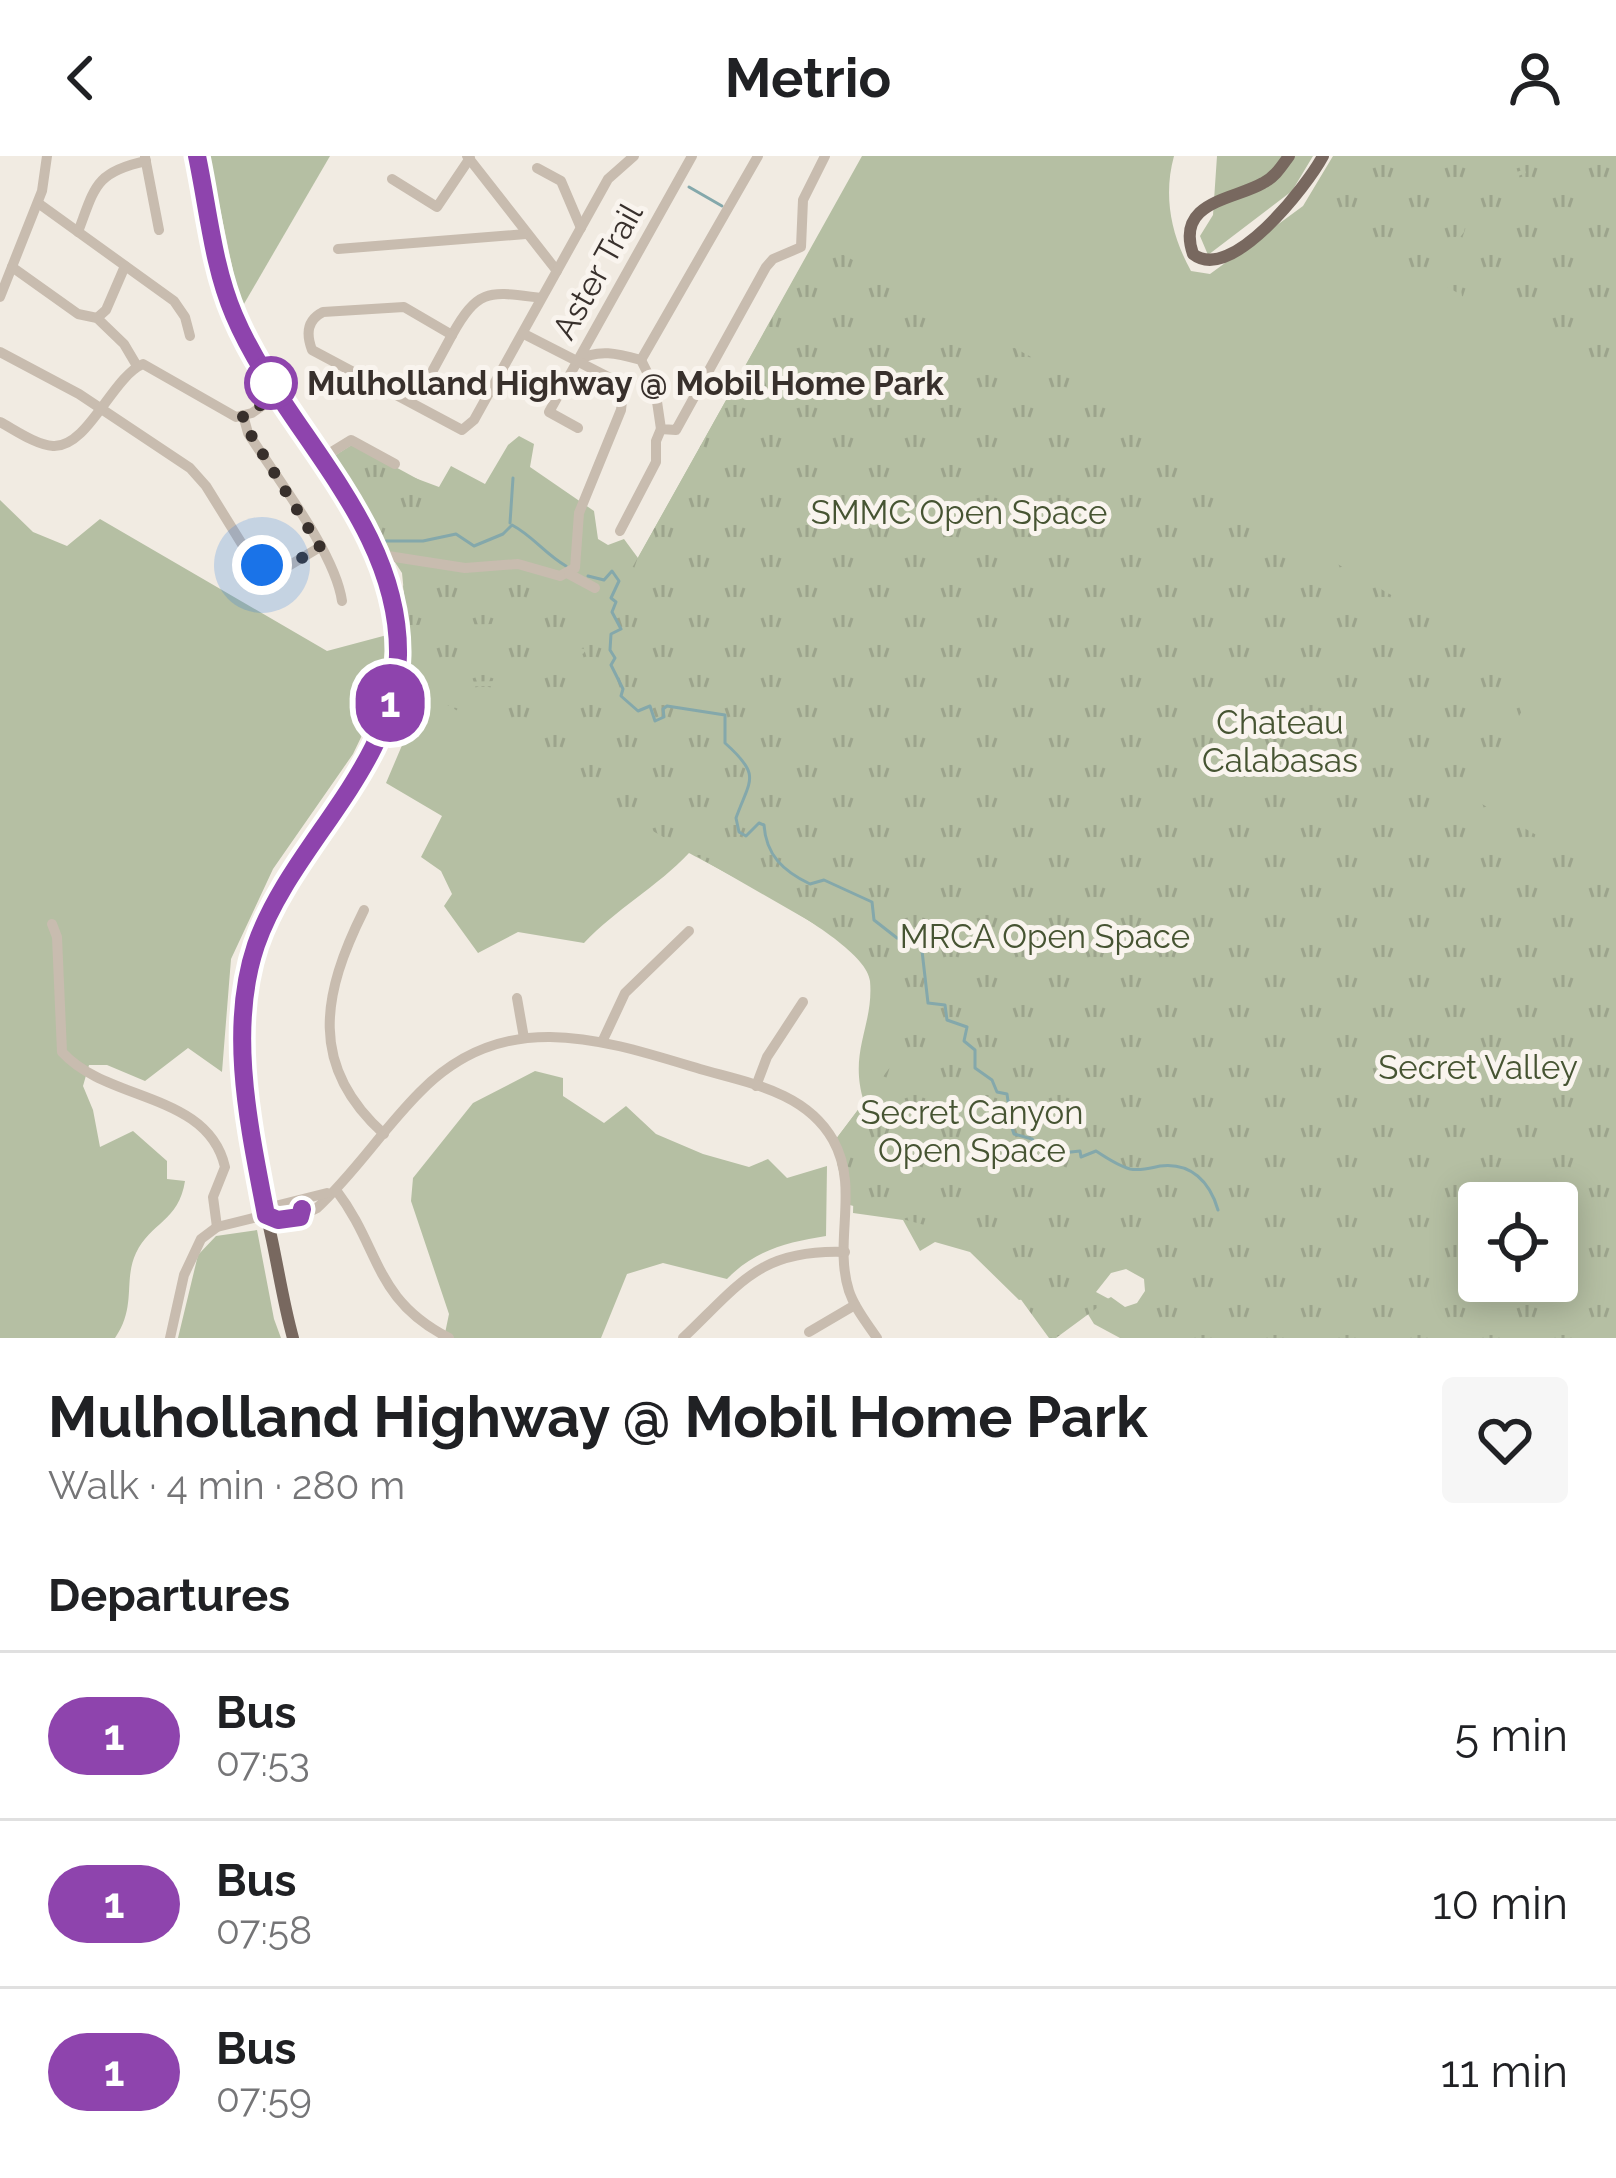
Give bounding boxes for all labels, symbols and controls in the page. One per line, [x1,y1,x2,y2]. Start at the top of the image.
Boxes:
icon: back [48,45,114,111]
icon: person [1502,45,1568,111]
text: Metrio [725,46,891,110]
street label: Aster Trail [544,196,651,346]
marker: Mulholland Highway @ Mobil Home Park [246,358,296,408]
place label: Mulholland Highway @ Mobil Home Park [307,364,944,403]
park label: SMMC Open Space [811,493,1107,532]
your location [232,535,292,595]
line badge: 1 [351,664,429,742]
text: 1 [380,678,400,727]
park label: Chateau Calabasas [1202,703,1358,780]
park label: MRCA Open Space [900,917,1190,956]
park label: Secret Valley [1378,1048,1578,1087]
park label: Secret Canyon Open Space [861,1093,1083,1170]
map controls [1458,1182,1578,1302]
button: locate [1458,1182,1578,1302]
button: heart [1442,1377,1568,1503]
text: Mulholland Highway @ Mobil Home Park [48,1383,1148,1450]
text: Walk · 4 min · 280 m [48,1462,405,1508]
text: Departures [48,1569,290,1622]
text: Bus [216,1686,297,1739]
text: 5 min [1455,1709,1568,1762]
text: 1 [104,1711,124,1760]
text: 07:53 [216,1739,310,1785]
text: Bus [216,1854,297,1907]
text: 10 min [1432,1877,1568,1930]
text: 1 [104,1879,124,1928]
text: 07:58 [216,1907,312,1953]
text: Bus [216,2022,297,2075]
text: 11 min [1441,2045,1568,2098]
text: 1 [104,2047,124,2096]
text: 07:59 [216,2075,312,2121]

